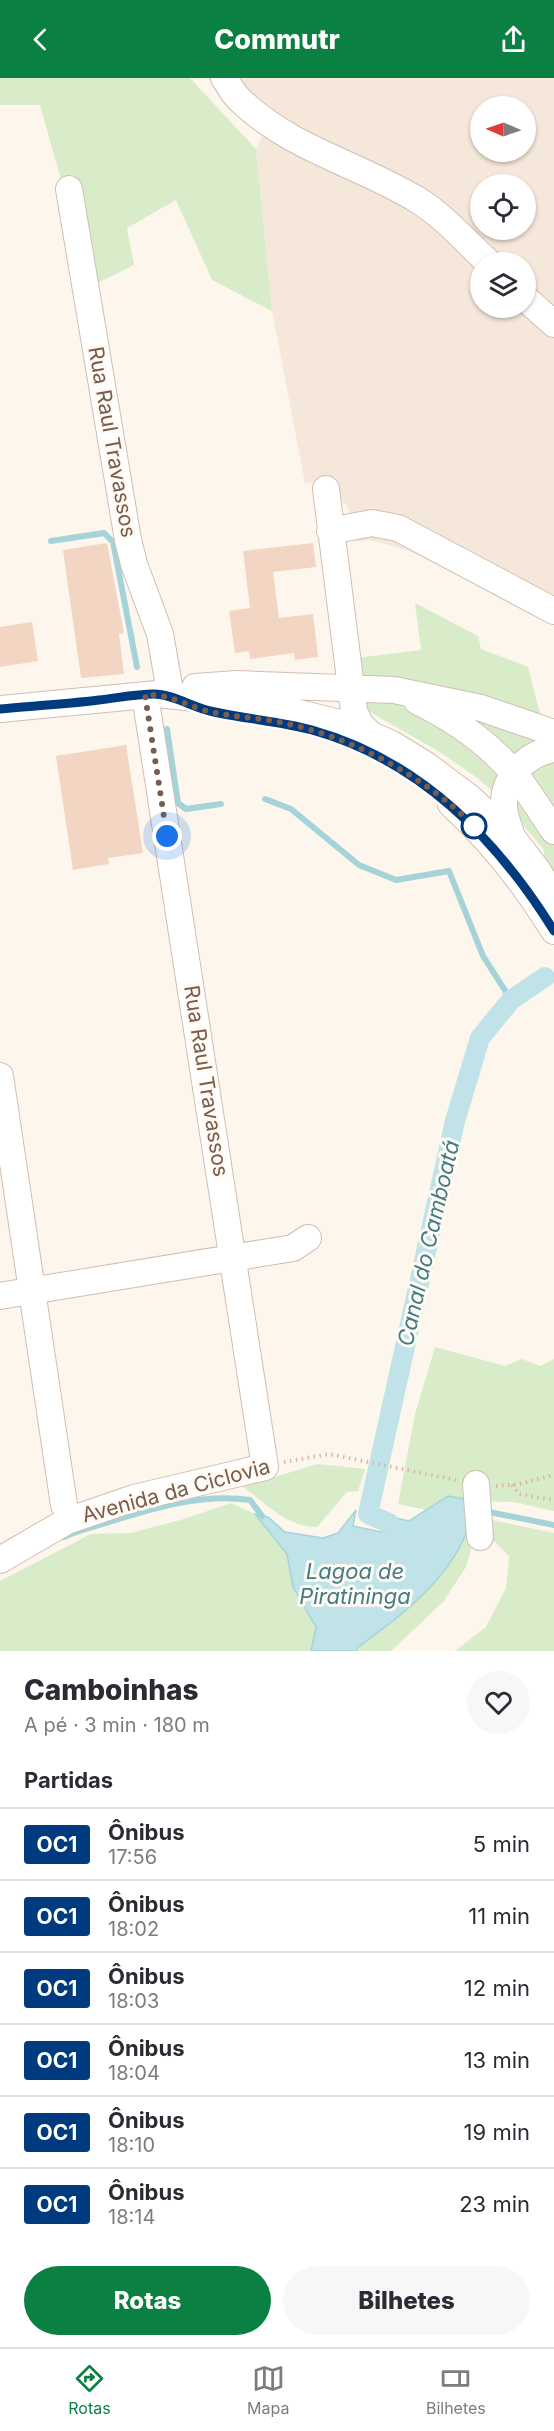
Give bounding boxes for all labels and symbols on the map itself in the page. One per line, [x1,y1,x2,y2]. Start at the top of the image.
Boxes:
north arrow [470,96,536,162]
street label: Rua Raul Travassos [83,345,142,539]
unlabelled marker [461,813,487,839]
your location [152,821,182,851]
street label: Rua Raul Travassos [179,983,234,1178]
water label: Canal do Camboatá [392,1138,464,1348]
street label: Avenida da Ciclovia [79,1453,273,1528]
water label: Lagoa de Piratininga [299,1558,411,1609]

